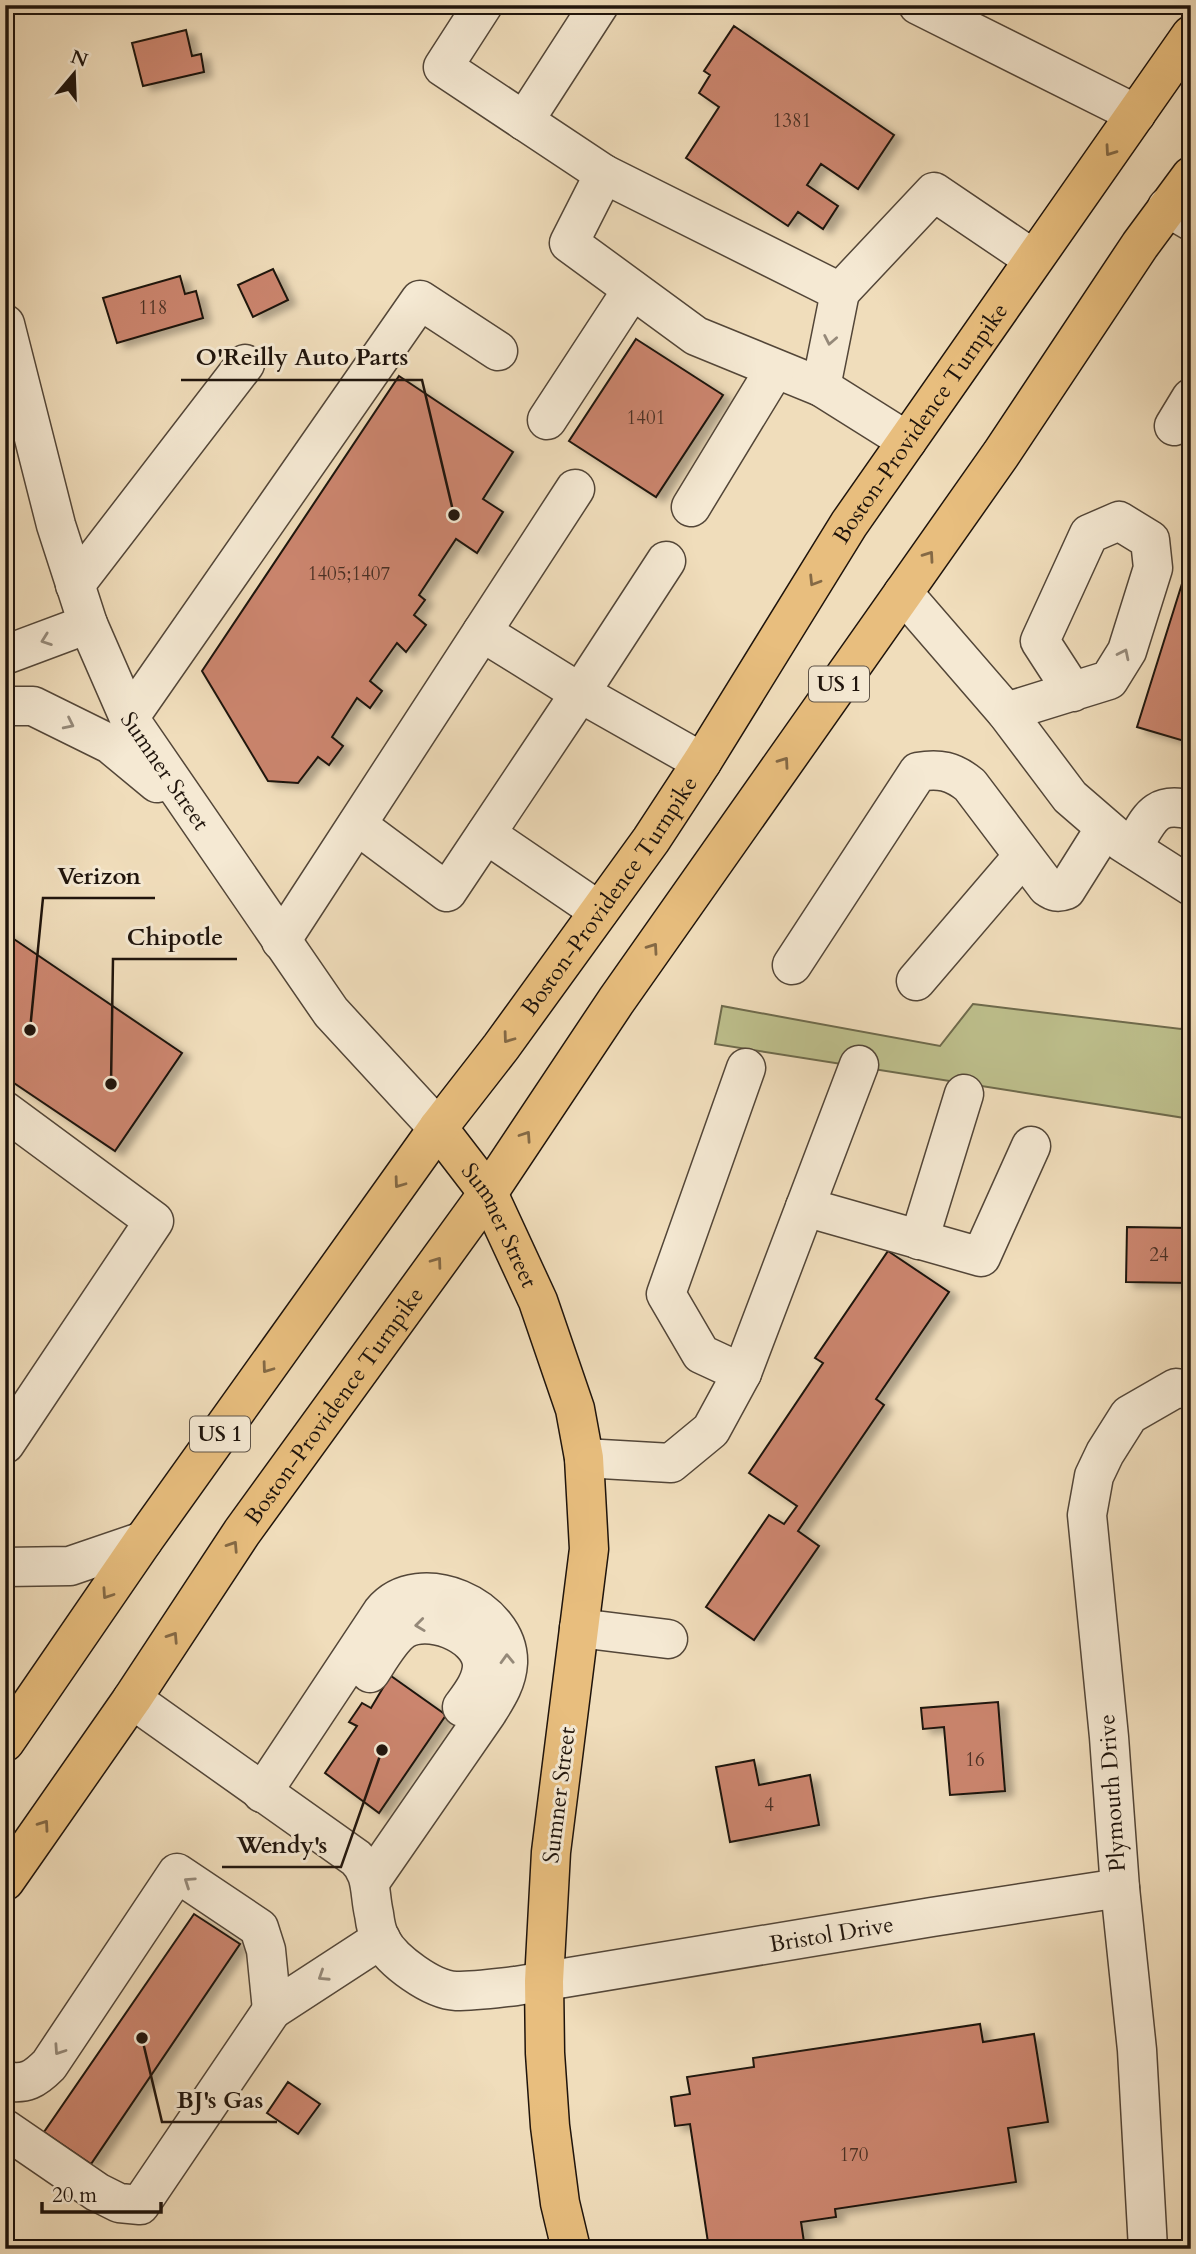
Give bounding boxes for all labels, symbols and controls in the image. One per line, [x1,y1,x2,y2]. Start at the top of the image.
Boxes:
north arrow [38,38,108,108]
text: N [67,44,92,74]
house number: 1381 [773,108,811,134]
one-way arrow [1106,143,1118,156]
house number: 118 [138,295,168,321]
street label: Boston-Providence Turnpike [825,296,1015,549]
one-way arrow [824,334,839,346]
callout: O'Reilly Auto Parts [181,335,422,380]
text: O'Reilly Auto Parts [196,341,408,374]
house number: 1401 [627,405,665,431]
one-way arrow [921,551,933,564]
house number: 1405;1407 [308,561,391,587]
one-way arrow [809,573,822,586]
one-way arrow [41,631,53,645]
one-way arrow [1115,649,1129,661]
road number: US 1 [809,666,869,702]
street label: Sumner Street [114,705,217,836]
one-way arrow [62,715,74,729]
one-way arrow [776,757,788,770]
street label: Boston-Providence Turnpike [513,770,704,1022]
callout: Verizon [43,853,155,898]
text: Verizon [57,860,141,893]
callout: Chipotle [113,914,237,959]
text: Chipotle [127,921,223,954]
one-way arrow [645,943,658,956]
one-way arrow [503,1030,516,1043]
one-way arrow [517,1131,530,1144]
street label: Sumner Street [455,1156,545,1293]
one-way arrow [395,1175,407,1188]
house number: 24 [1149,1242,1169,1268]
one-way arrow [429,1257,442,1269]
street label: Boston-Providence Turnpike [237,1281,430,1531]
one-way arrow [262,1360,275,1373]
road number: US 1 [190,1416,250,1452]
one-way arrow [225,1541,238,1554]
one-way arrow [103,1586,115,1599]
one-way arrow [414,1618,426,1633]
one-way arrow [165,1632,177,1645]
one-way arrow [499,1653,514,1664]
street label: Plymouth Drive [1091,1713,1133,1873]
street label: Sumner Street [535,1725,583,1865]
house number: 16 [965,1747,985,1773]
house number: 4 [764,1792,774,1818]
one-way arrow [36,1820,48,1833]
callout: Wendy's [222,1822,341,1867]
text: Wendy's [236,1829,328,1862]
one-way arrow [184,1877,197,1890]
street label: Bristol Drive [767,1908,896,1959]
one-way arrow [318,1968,331,1981]
one-way arrow [55,2042,67,2055]
callout: BJ's Gas [162,2077,277,2122]
text: BJ's Gas [177,2084,263,2117]
house number: 170 [839,2142,869,2168]
scale bar [42,2170,161,2214]
text: 20 m [52,2181,97,2210]

